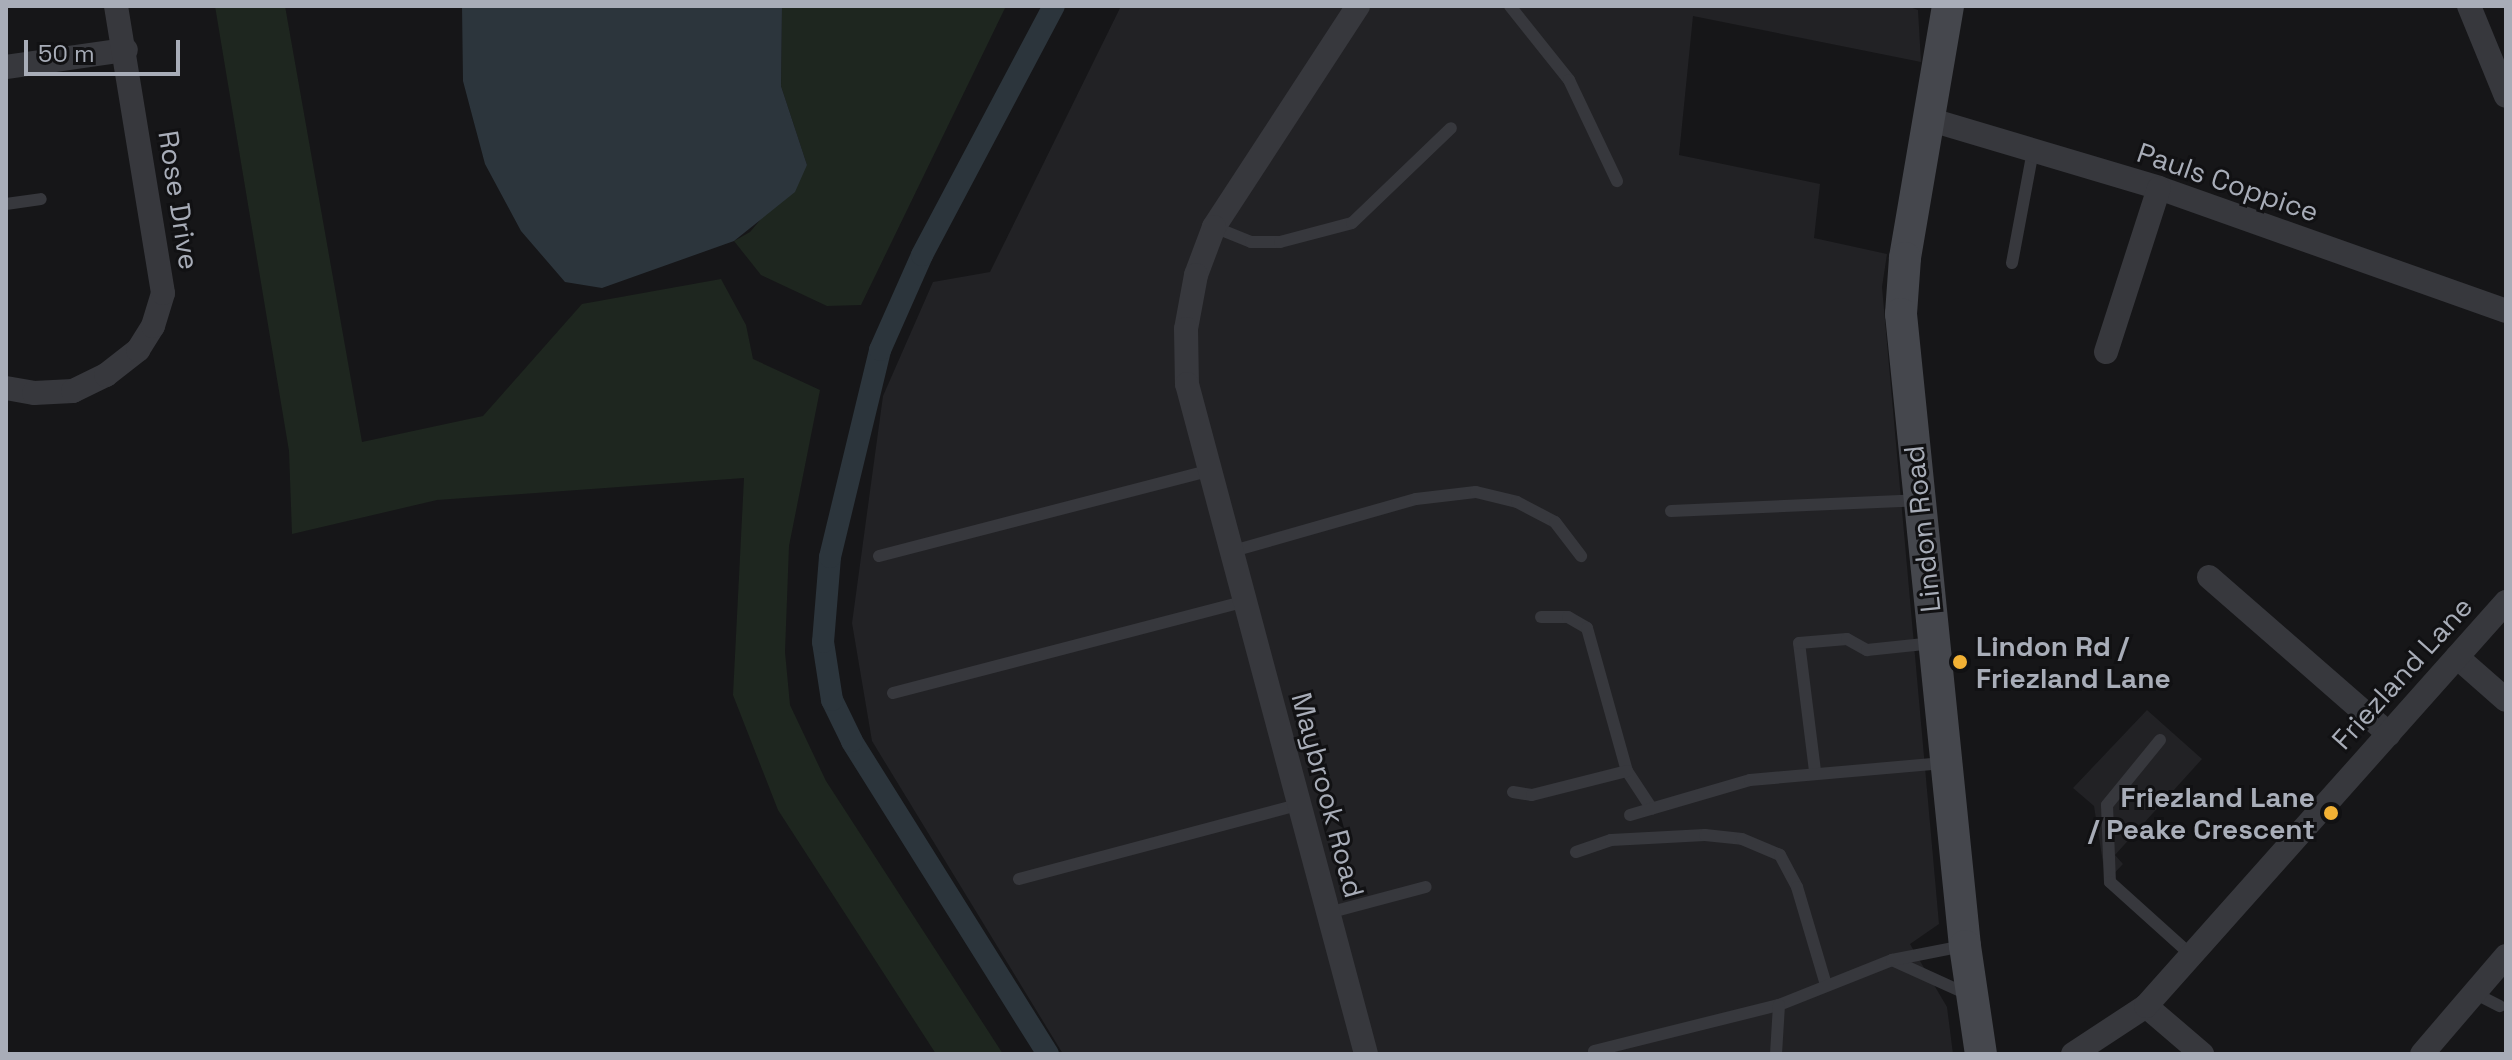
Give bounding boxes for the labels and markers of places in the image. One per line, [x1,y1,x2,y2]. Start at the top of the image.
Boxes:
place label: Lindon Rd / Friezland Lane [1976,629,2171,695]
marker: Lindon Rd / Friezland Lane [1951,653,1969,671]
place label: Friezland Lane / Peake Crescent [2088,780,2315,846]
marker: Friezland Lane / Peake Crescent [2322,804,2340,822]

